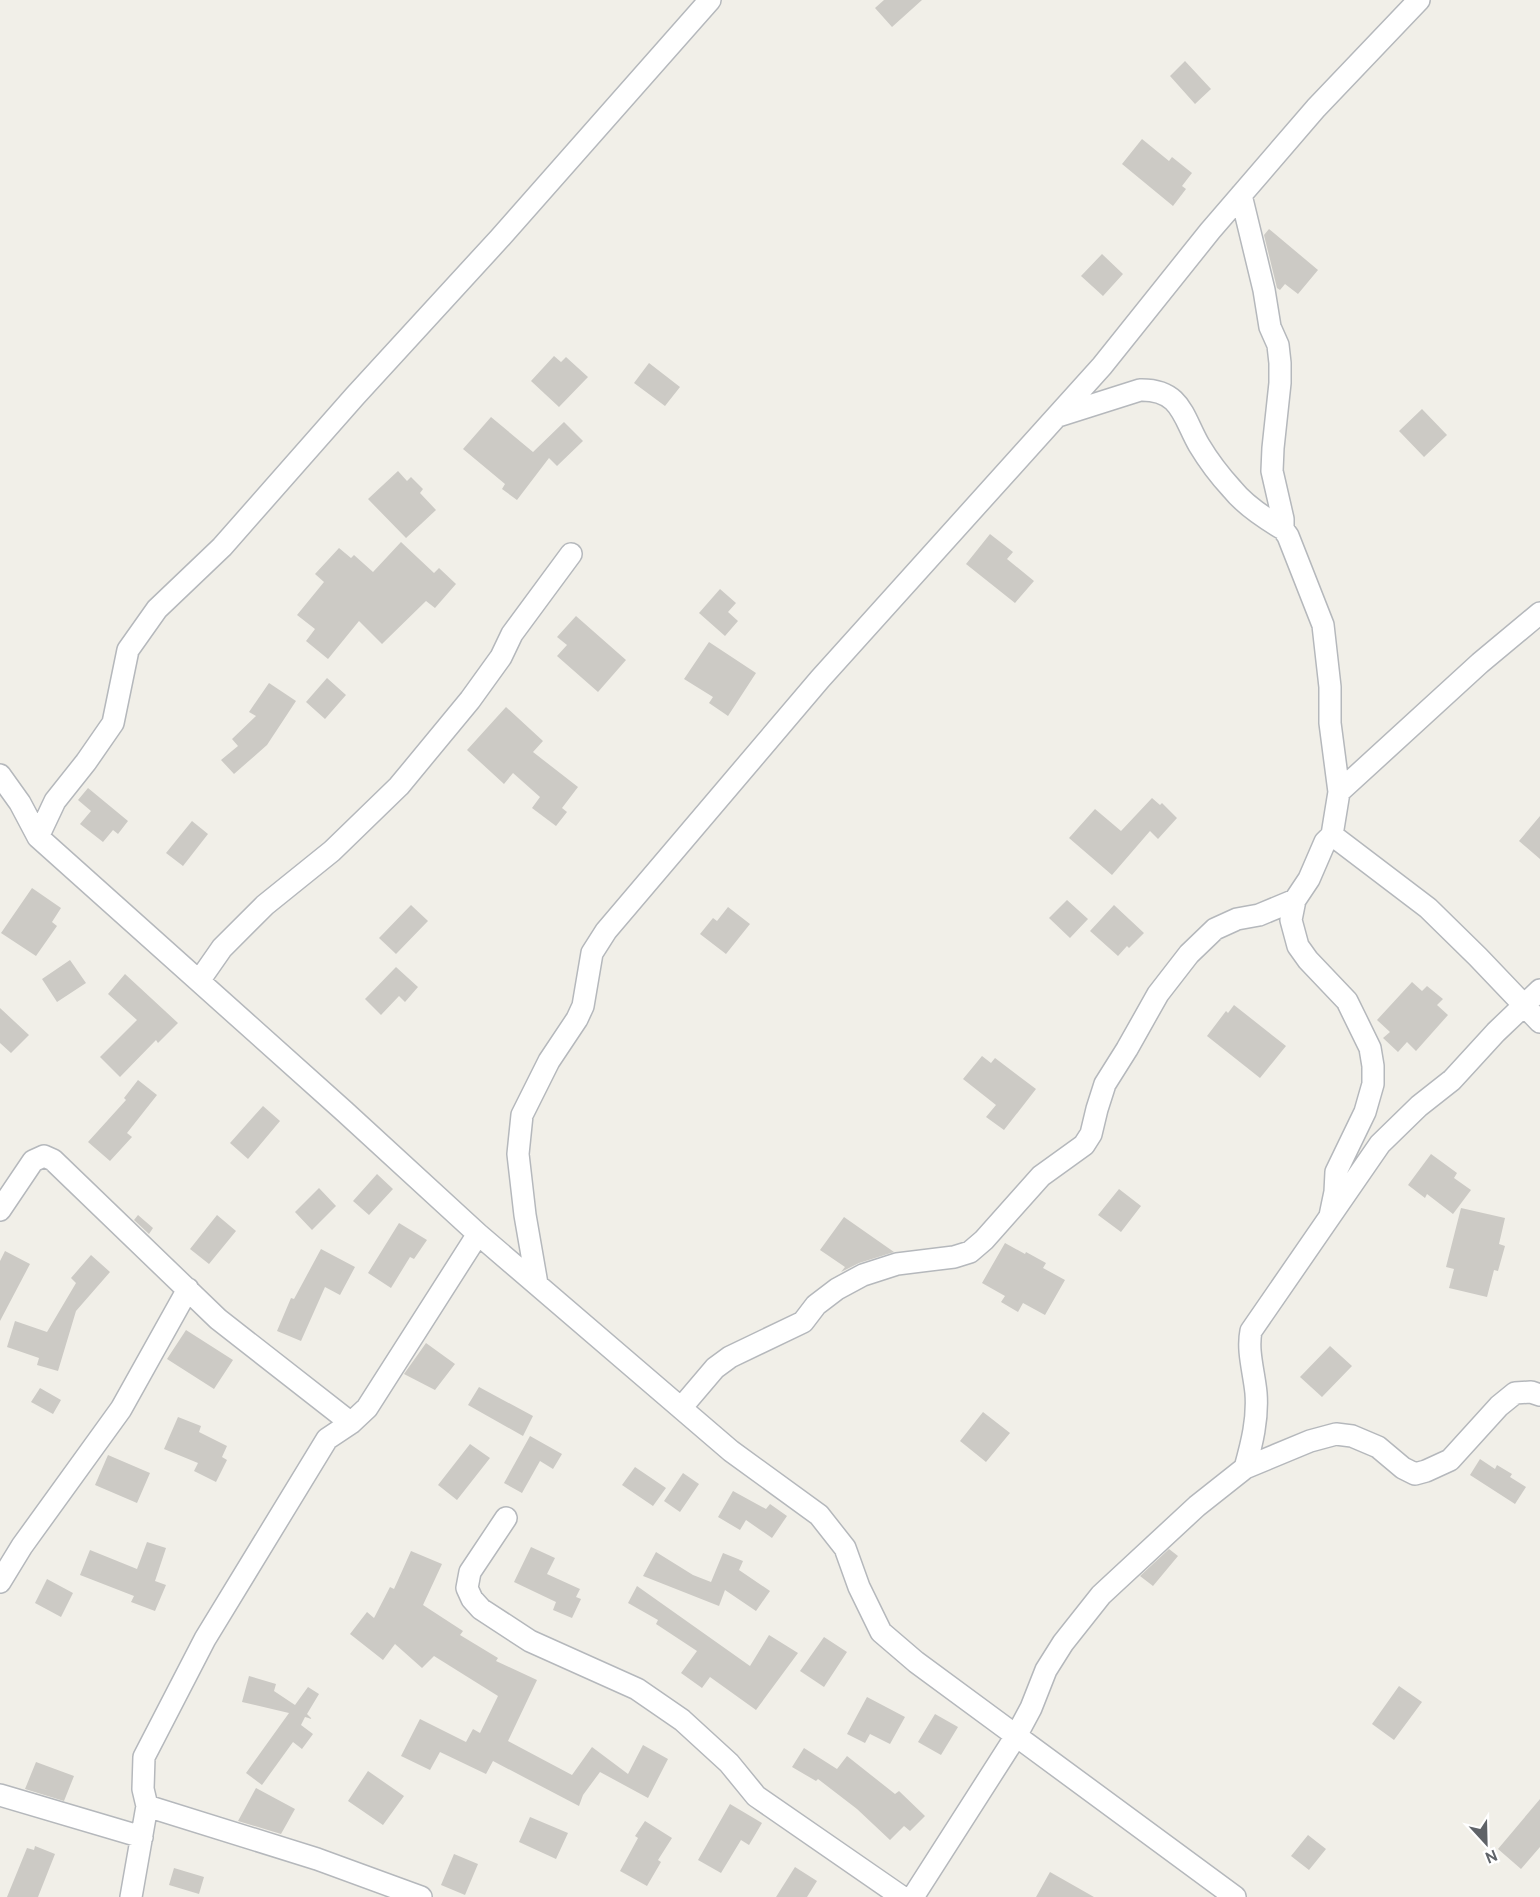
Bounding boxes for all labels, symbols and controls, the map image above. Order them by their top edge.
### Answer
north arrow [1456,1813,1516,1873]
text: N [1483,1846,1500,1867]

